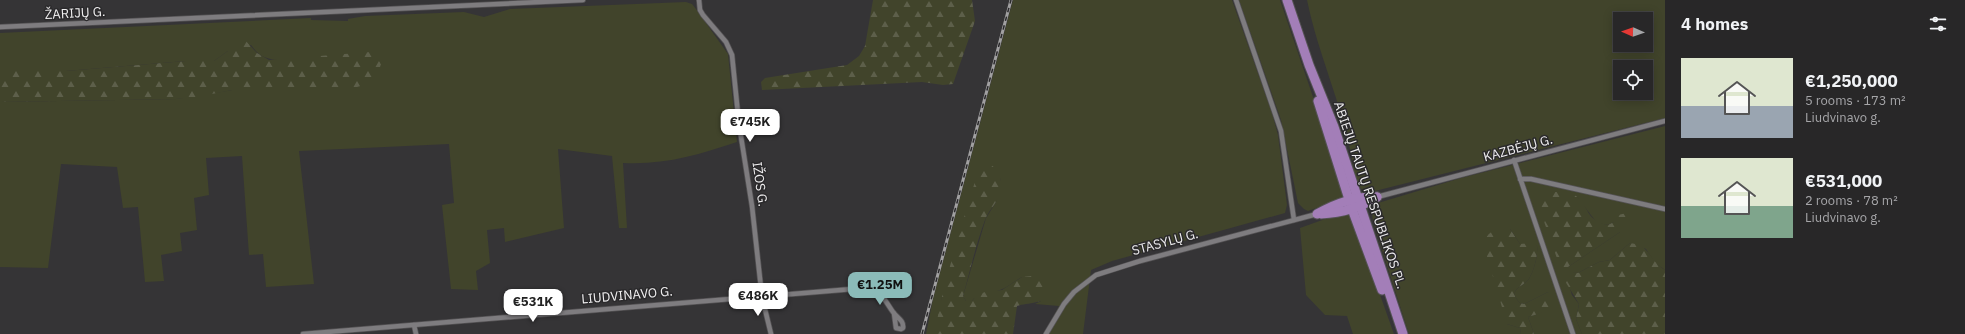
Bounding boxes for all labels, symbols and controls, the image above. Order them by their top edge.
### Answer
street label: ŽARIJŲ G. [44,3,106,23]
north arrow [1613,12,1653,52]
map controls [1613,12,1653,100]
text: 4 homes [1681,13,1748,35]
icon: filters [1927,13,1949,35]
button: locate [1613,60,1653,100]
text: €1,250,000 [1805,70,1898,92]
icon: home [1713,74,1761,122]
text: 5 rooms · 173 m² [1805,92,1906,109]
street label: ABIEJŲ TAUTŲ RESPUBLIKOS PL. [1330,99,1410,291]
pin: €745K [722,109,778,143]
text: Liudvinavo g. [1805,109,1881,126]
text: €745K [730,113,770,130]
street label: KAZBĖJŲ G. [1481,131,1555,165]
street label: IŽOS G. [748,161,772,207]
text: €531,000 [1805,170,1882,192]
icon: home [1713,174,1761,222]
text: 2 rooms · 78 m² [1805,192,1898,209]
text: Liudvinavo g. [1805,209,1881,226]
street label: STASYLŲ G. [1130,225,1200,259]
pin: €1.25M [847,272,913,306]
text: €1.25M [857,276,903,293]
street label: LIUDVINAVO G. [581,283,673,307]
pin: €486K [730,283,786,317]
text: €486K [738,287,778,304]
pin: €531K [505,289,561,323]
text: €531K [513,293,553,310]

